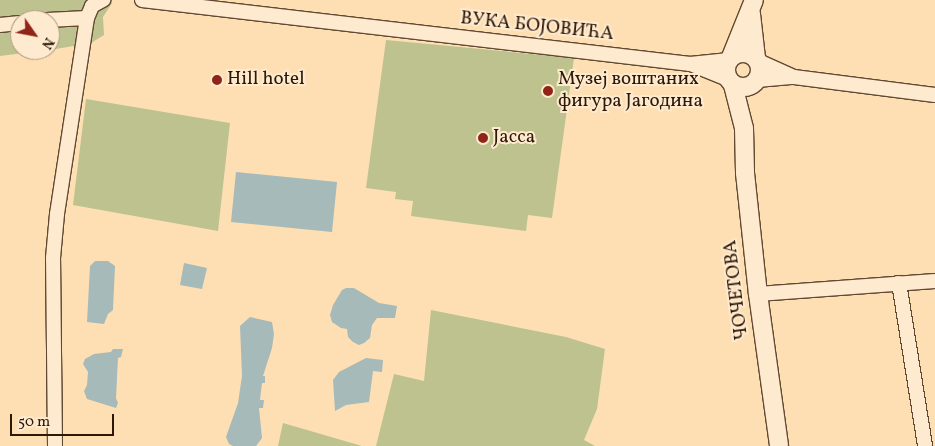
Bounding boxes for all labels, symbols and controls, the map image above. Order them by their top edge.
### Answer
street label: ВУКА БОЈОВИЋА [459,8,615,46]
north arrow [10,10,60,60]
text: N [36,33,58,52]
place label: Hill hotel [227,69,305,91]
place label: Музеј воштаних фигура Јагодина [558,69,703,113]
marker: Hill hotel [211,74,223,86]
marker: Музеј воштаних фигура Јагодина [542,85,554,97]
place label: Јасса [493,127,535,149]
marker: Јасса [477,132,489,144]
street label: ЧОЧЕТОВА [720,239,754,341]
scale bar [12,404,116,436]
text: 50 m [18,412,50,433]

